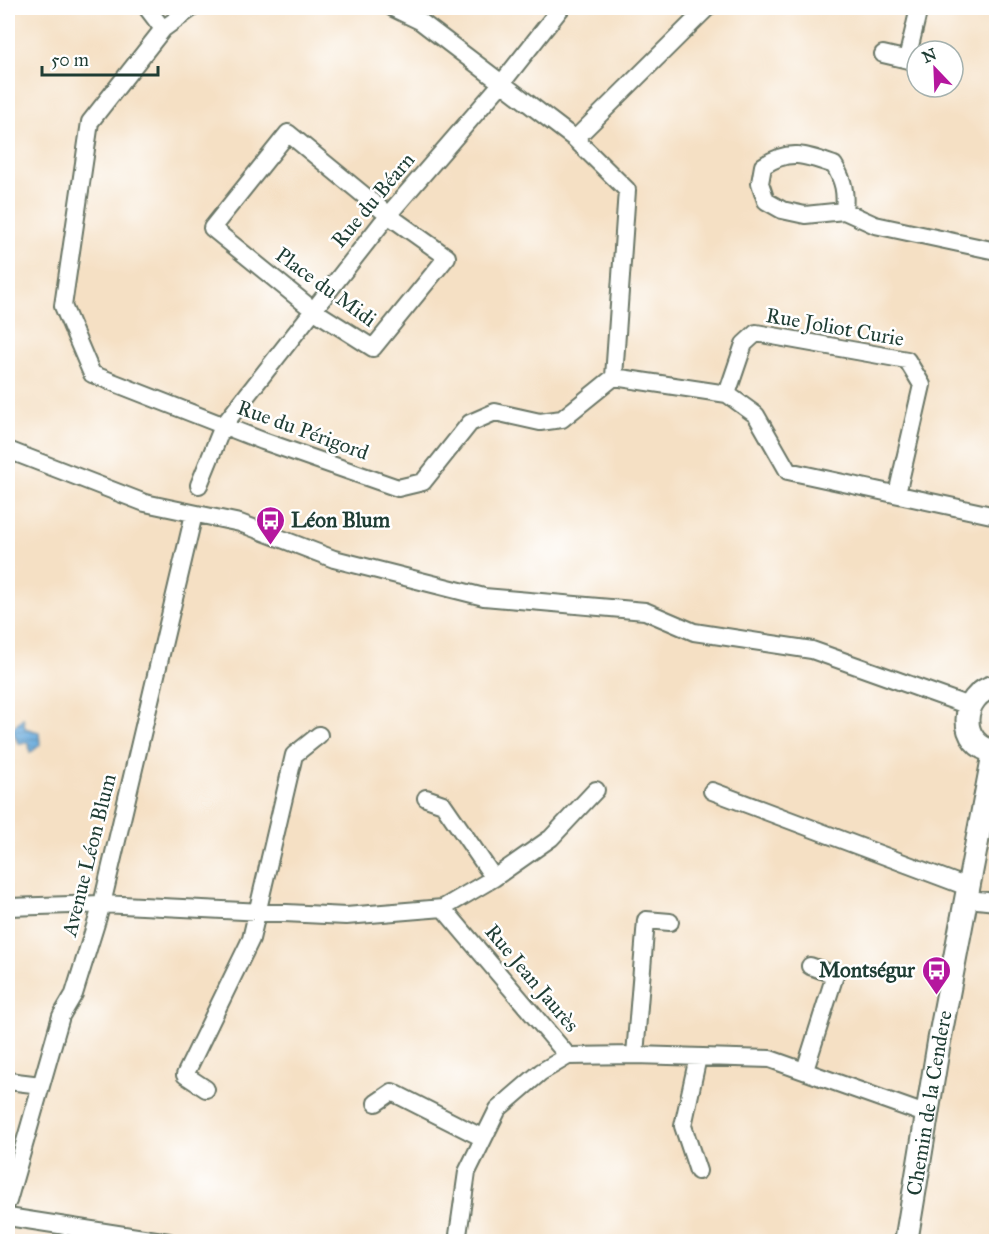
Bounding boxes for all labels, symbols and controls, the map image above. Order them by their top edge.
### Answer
scale bar [42,39,158,77]
north arrow [905,39,965,99]
text: N [919,44,940,67]
text: 50 m [51,49,89,71]
street label: Rue du Béarn [326,147,420,253]
street label: Place du Midi [270,242,382,333]
street label: Rue Joliot Curie [764,302,906,352]
street label: Rue du Périgord [234,394,373,466]
bus stop icon: Léon Blum [254,504,286,546]
place label: Léon Blum [291,507,391,533]
street label: Avenue Léon Blum [56,771,122,940]
street label: Rue Jean Jaurès [479,919,585,1037]
bus stop icon: Montségur [920,954,952,996]
place label: Montségur [819,957,916,983]
street label: Chemin de la Cendere [901,1008,958,1197]

